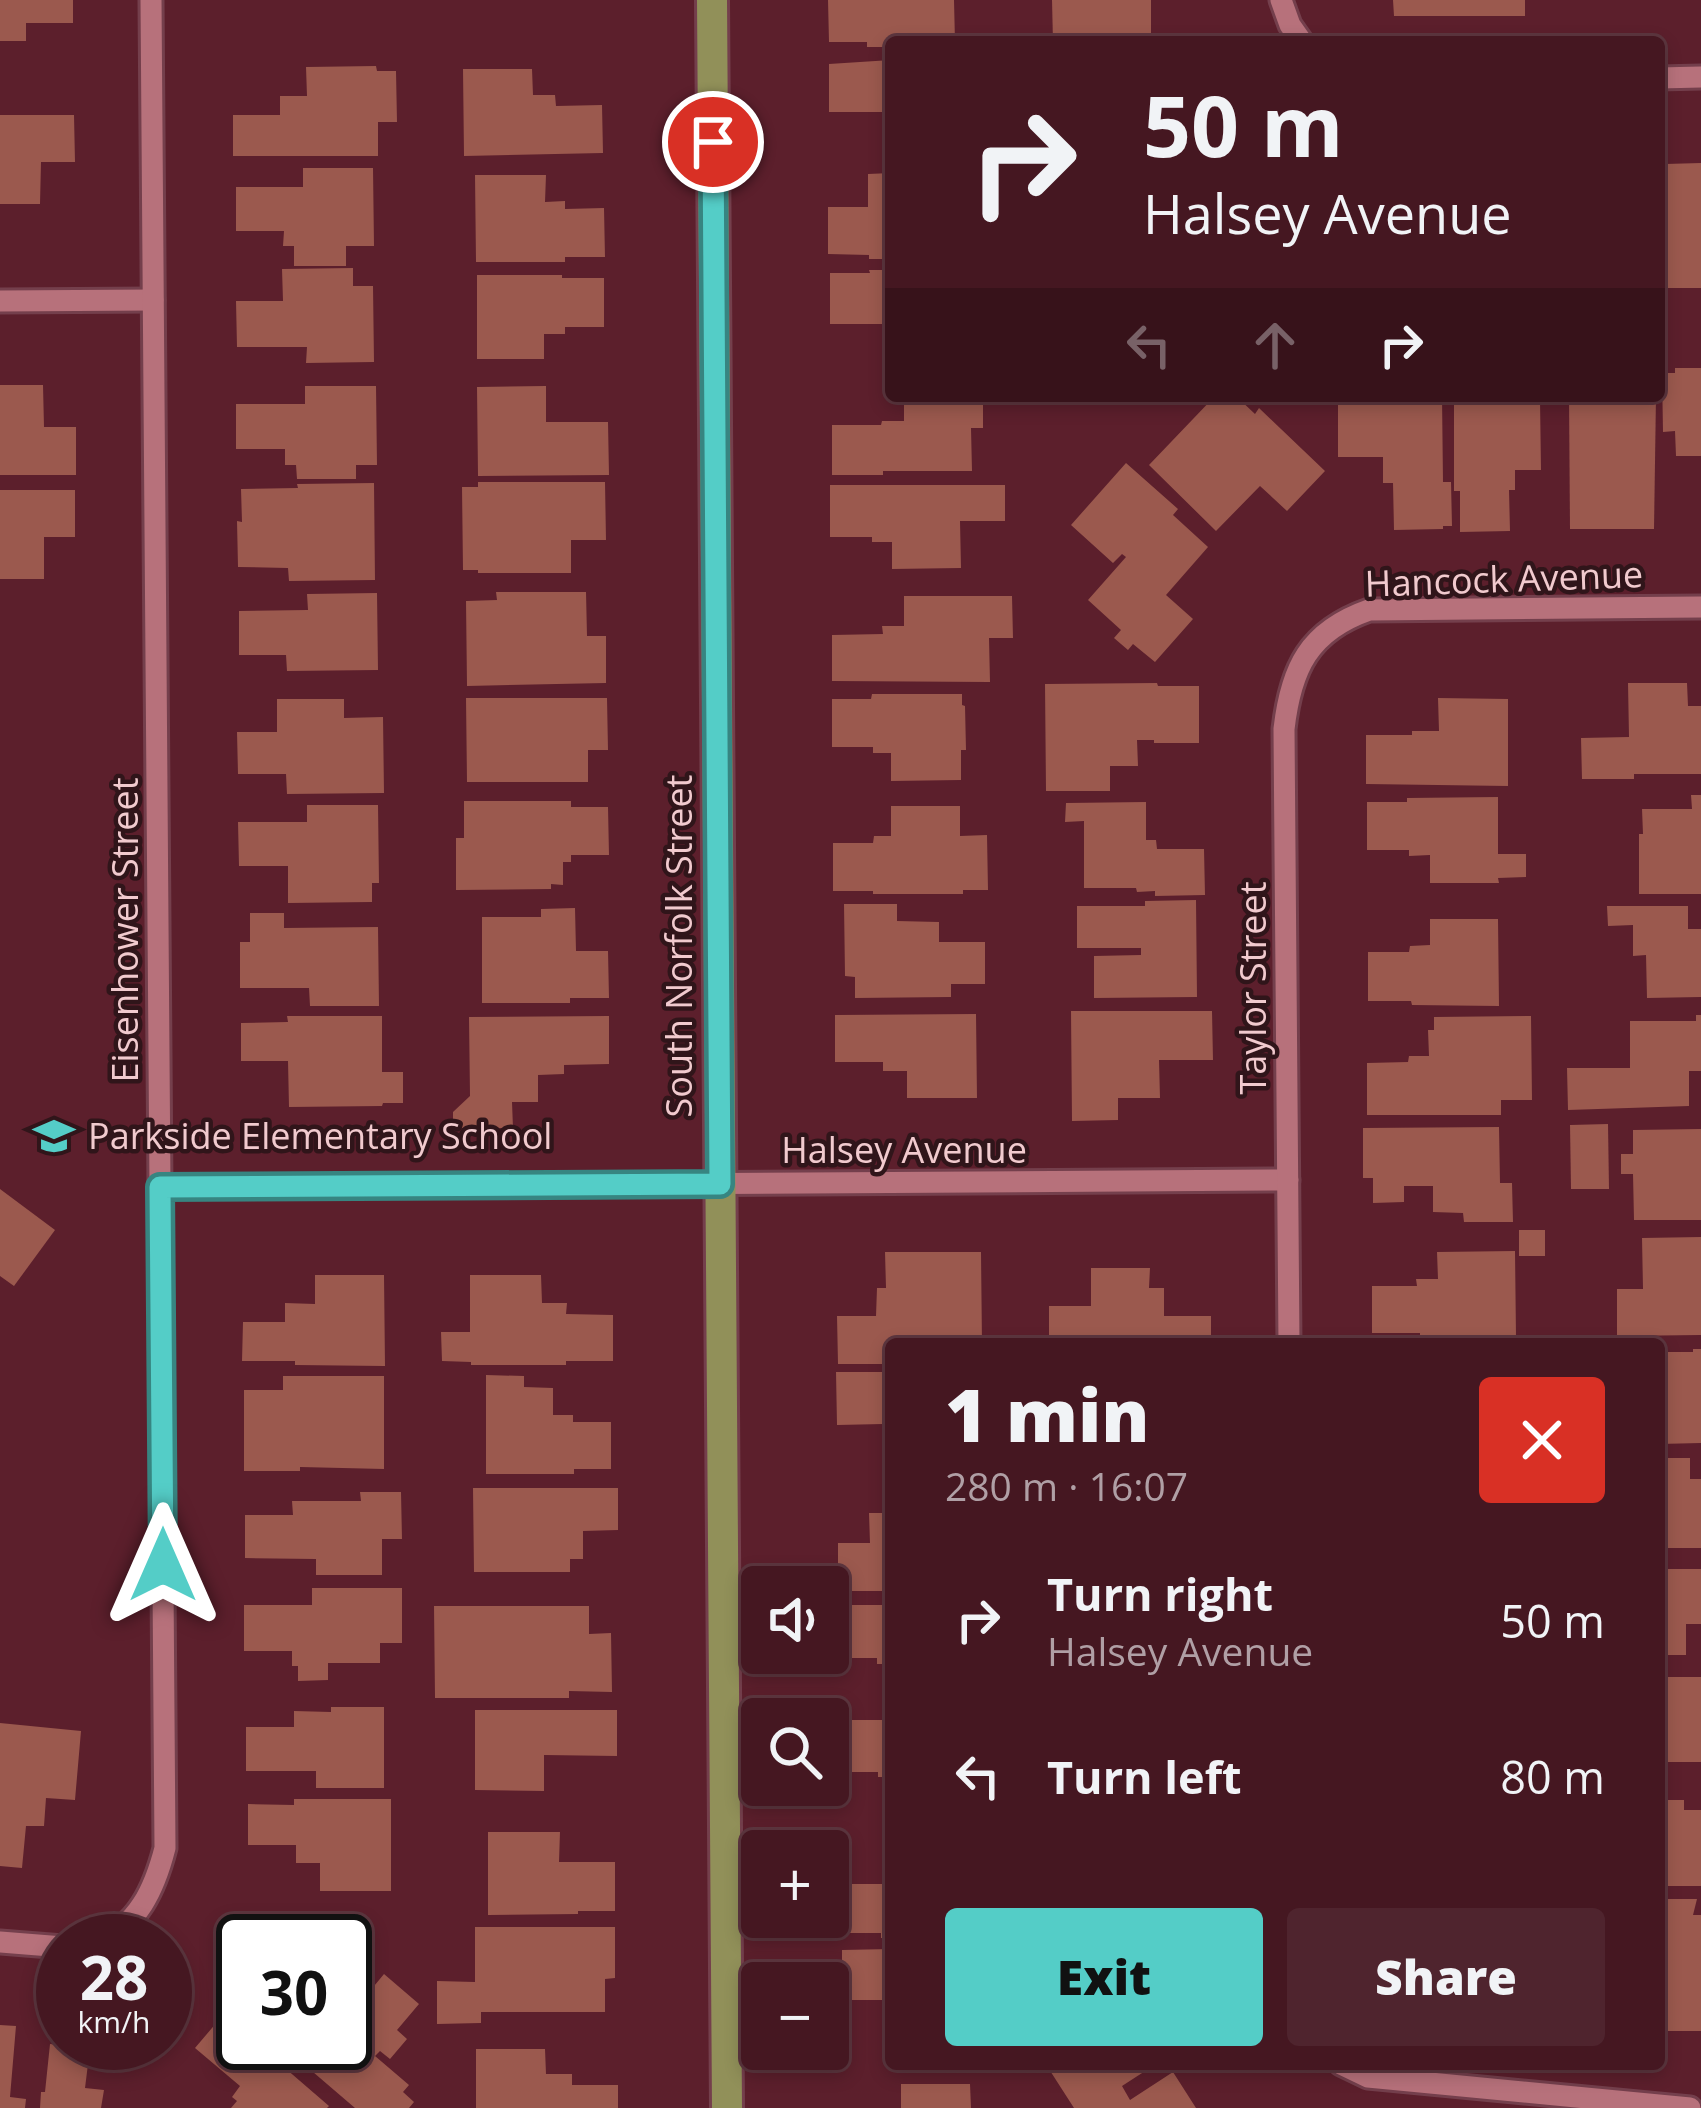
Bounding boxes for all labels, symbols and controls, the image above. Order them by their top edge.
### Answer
text: 50 m [1143,67,1343,182]
icon: right [945,84,1101,240]
pin [662,91,764,193]
icon: arrive [680,109,746,175]
text: Halsey Avenue [1143,176,1512,250]
icon: left [1116,312,1182,378]
icon: ahead [1242,312,1308,378]
icon: right [1368,312,1434,378]
street label: Hancock Avenue [1364,549,1644,608]
street label: South Norfolk Street [654,775,703,1117]
street label: Eisenhower Street [100,778,149,1083]
street label: Taylor Street [1228,881,1277,1095]
place label: Parkside Elementary School [88,1111,552,1160]
school or university icon: Parkside Elementary School [31,1113,77,1159]
street label: Halsey Avenue [781,1125,1027,1174]
text: 1 min [945,1365,1150,1463]
button: close [1479,1377,1605,1503]
text: 280 m · 16:07 [945,1459,1188,1512]
position arrow [100,1502,226,1628]
text: Turn right [1047,1563,1273,1624]
map controls [741,1566,849,2070]
button: sound [741,1566,849,1674]
icon: right [945,1587,1011,1653]
text: 50 m [1500,1590,1605,1651]
text: Halsey Avenue [1047,1624,1313,1677]
button: search [741,1698,849,1806]
icon: left [945,1743,1011,1809]
text: Turn left [1047,1746,1242,1807]
text: 80 m [1500,1746,1605,1807]
button: + [741,1830,849,1938]
button: Exit [945,1908,1263,2046]
button: Share [1287,1908,1605,2046]
speed limit sign: 30 [216,1914,372,2070]
text: 28 [80,1936,148,2018]
button: − [741,1962,849,2070]
text: km/h [78,2001,150,2042]

